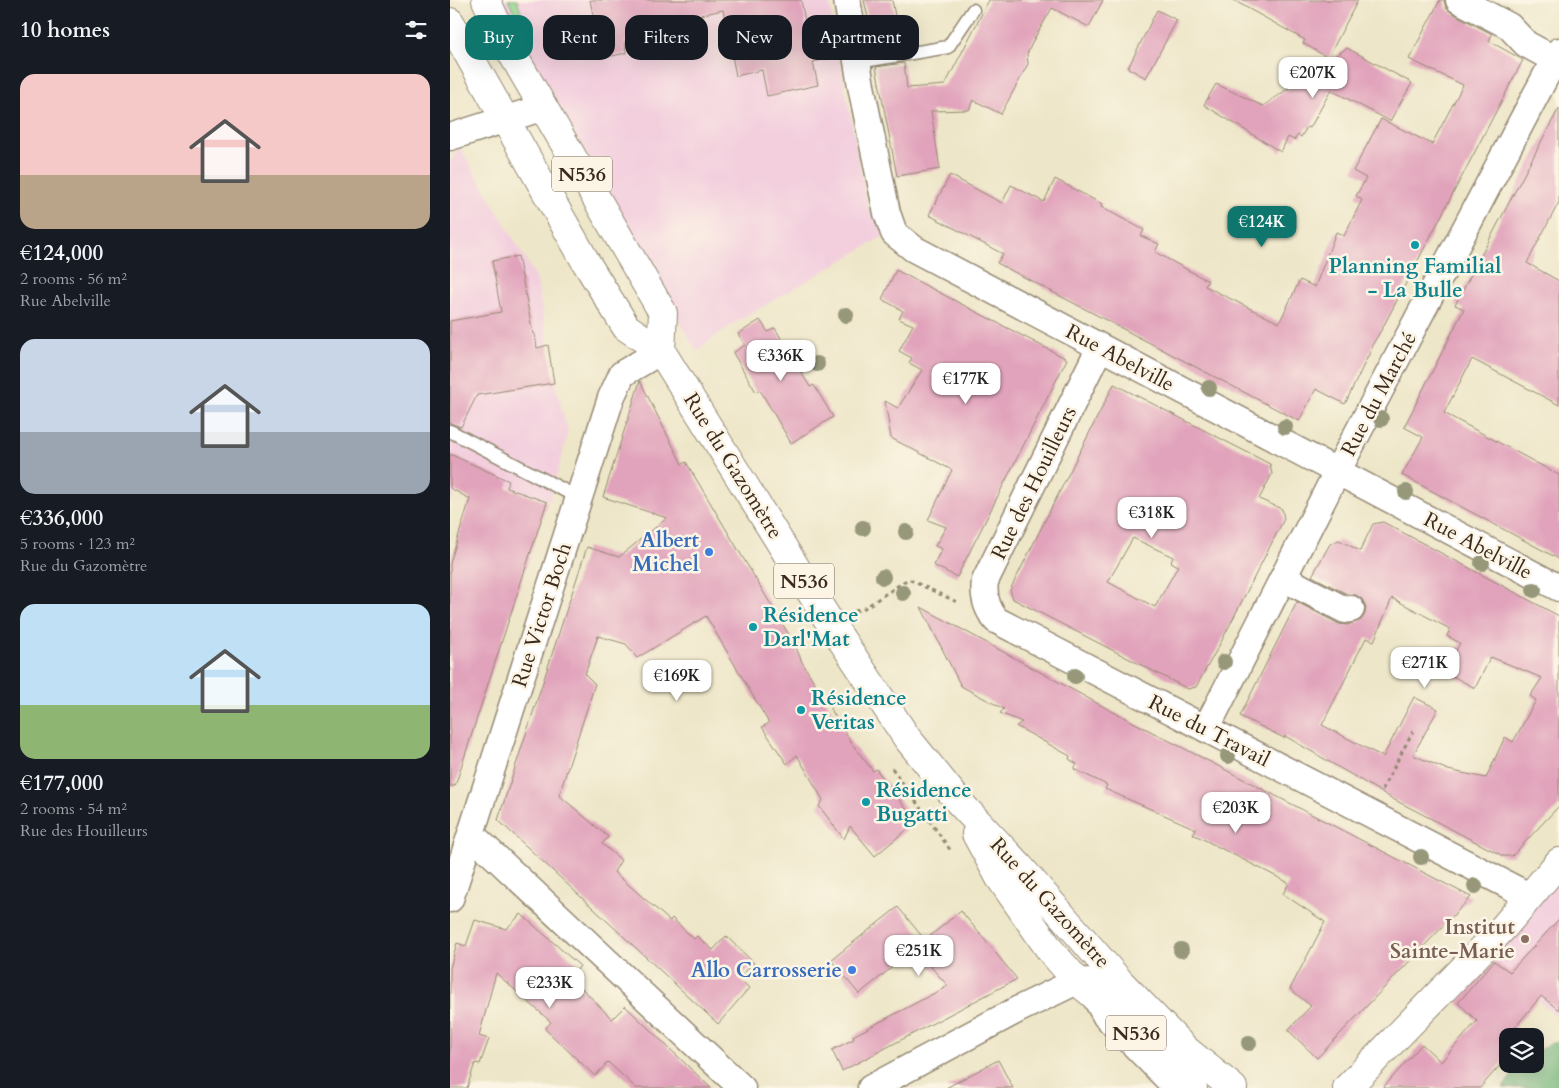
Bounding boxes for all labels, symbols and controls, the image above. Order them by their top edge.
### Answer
chip: Buy [465,15,533,60]
chip: Rent [543,15,615,60]
chip: Filters [625,15,708,60]
chip: New [718,15,792,60]
chip: Apartment [802,15,919,60]
text: 10 homes [20,16,110,45]
icon: filters [402,16,430,44]
pin: €207K [1278,56,1348,99]
text: €207K [1289,62,1337,84]
icon: home [180,106,270,196]
road number: N536 [552,156,612,192]
pin: €124K [1227,206,1297,248]
text: €124K [1238,211,1286,233]
text: €124,000 [20,239,103,268]
marker: Planning Familial - La Bulle [1409,239,1421,251]
place label: Planning Familial - La Bulle [1329,252,1501,305]
text: 2 rooms · 56 m² [20,268,127,290]
text: Rue Abelville [20,290,111,312]
street label: Rue Abelville [1061,317,1179,399]
street label: Rue du Marché [1334,327,1424,461]
pin: €336K [746,340,816,382]
text: €336K [757,345,805,367]
pin: €177K [931,362,1001,405]
text: €177K [942,368,990,390]
icon: home [180,371,270,461]
street label: Rue du Gazomètre [676,387,790,545]
street label: Rue des Houilleurs [984,401,1084,565]
pin: €318K [1117,496,1187,539]
text: €318K [1128,502,1176,524]
text: €336,000 [20,504,103,533]
street label: Rue Abelville [1419,505,1537,587]
place label: Albert Michel [632,526,700,579]
text: 5 rooms · 123 m² [20,533,135,555]
street label: Rue Victor Boch [505,539,579,691]
marker: Albert Michel [703,546,715,558]
text: Rue du Gazomètre [20,555,147,577]
road number: N536 [774,564,834,598]
place label: Résidence Darl'Mat [763,601,859,654]
marker: Résidence Darl'Mat [747,621,759,633]
icon: home [180,636,270,726]
pin: €271K [1390,646,1460,689]
text: €271K [1401,652,1449,674]
pin: €169K [642,660,712,702]
text: €169K [653,665,701,687]
place label: Résidence Veritas [811,684,907,737]
street label: Rue du Travail [1143,688,1275,774]
marker: Résidence Veritas [795,704,807,716]
text: €177,000 [20,769,103,798]
place label: Résidence Bugatti [876,776,972,829]
pin: €203K [1201,792,1271,834]
marker: Résidence Bugatti [860,796,872,808]
text: €203K [1212,797,1260,819]
text: 2 rooms · 54 m² [20,798,127,820]
text: Rue des Houilleurs [20,820,148,842]
street label: Rue du Gazomètre [983,831,1117,975]
place label: Institut Sainte-Marie [1390,913,1516,966]
marker: Institut Sainte-Marie [1519,933,1531,945]
pin: €251K [884,934,954,977]
text: €251K [895,940,943,962]
place label: Allo Carrosserie [691,956,842,985]
marker: Allo Carrosserie [846,964,858,976]
pin: €233K [515,966,585,1009]
text: €233K [526,972,574,994]
road number: N536 [1106,1016,1166,1050]
map controls [1499,1028,1544,1073]
button: layers [1499,1028,1544,1073]

